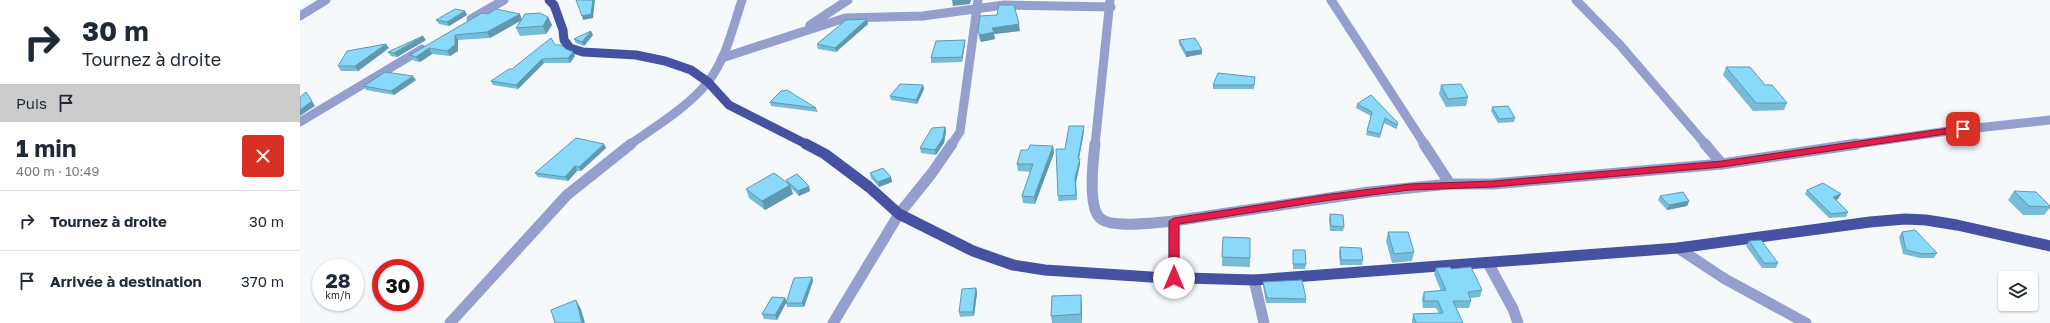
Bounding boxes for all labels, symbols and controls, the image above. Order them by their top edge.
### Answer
text: 30 m [82,14,149,47]
icon: right [16,16,68,68]
text: Tournez à droite [82,48,221,70]
icon: arrive [55,92,77,114]
text: Puis [16,94,47,112]
pin [1946,112,1980,146]
icon: arrive [1952,118,1974,140]
text: 1 min [16,133,76,162]
button: close [242,135,284,177]
text: 400 m · 10:49 [16,163,99,179]
icon: right [16,210,38,232]
text: Tournez à droite [50,212,167,230]
text: 30 m [249,212,284,230]
position arrow [1153,257,1195,299]
speed limit sign: 30 [372,259,424,311]
text: 28 [325,268,350,292]
icon: arrive [16,270,38,292]
map controls [1998,271,2038,311]
button: layers [1998,271,2038,311]
text: Arrivée à destination [50,272,202,290]
text: 370 m [241,272,284,290]
text: km/h [325,289,351,301]

